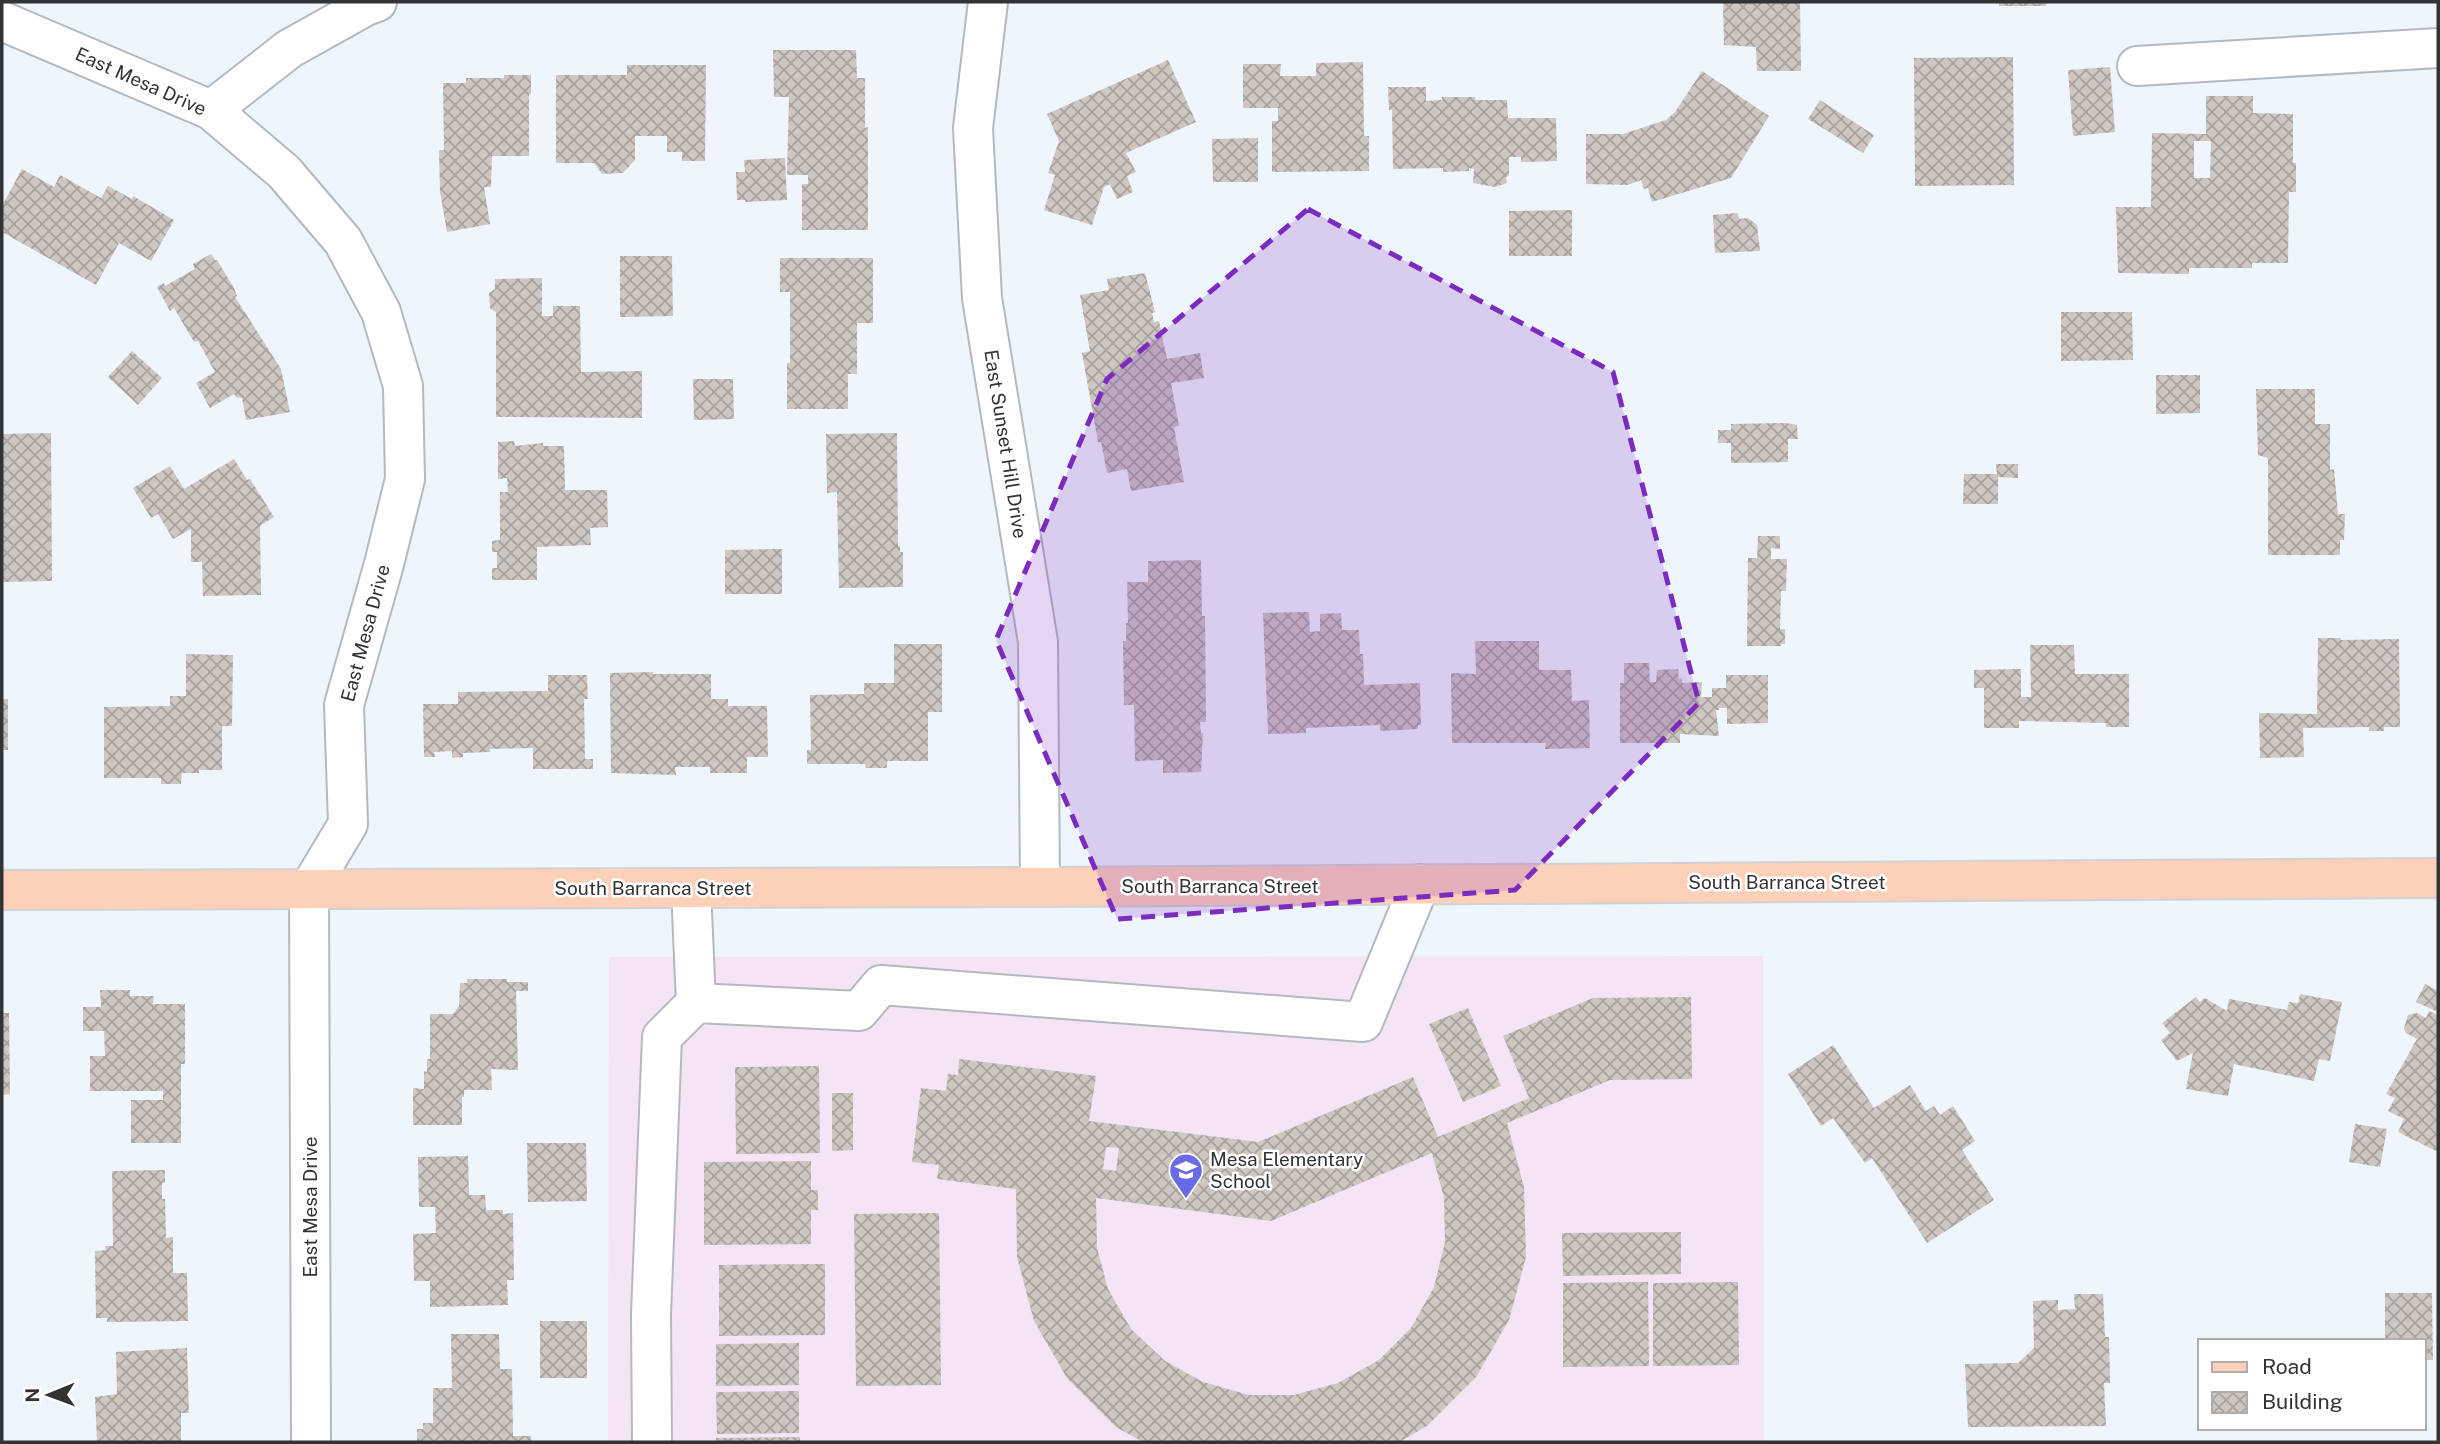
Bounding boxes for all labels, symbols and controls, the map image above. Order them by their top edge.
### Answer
street label: East Mesa Drive [72,42,210,120]
street label: East Sunset Hill Drive [980,348,1032,540]
street label: East Mesa Drive [336,562,394,704]
street label: South Barranca Street [1688,871,1886,893]
street label: South Barranca Street [1121,875,1319,897]
street label: South Barranca Street [554,877,752,899]
street label: East Mesa Drive [299,1136,321,1278]
place label: Mesa Elementary School [1210,1148,1363,1192]
school or university icon: Mesa Elementary School [1167,1151,1205,1200]
legend [2198,1339,2426,1430]
text: Road [2262,1354,2312,1379]
north arrow [14,1360,84,1430]
text: N [21,1388,43,1403]
text: Building [2262,1389,2343,1414]

